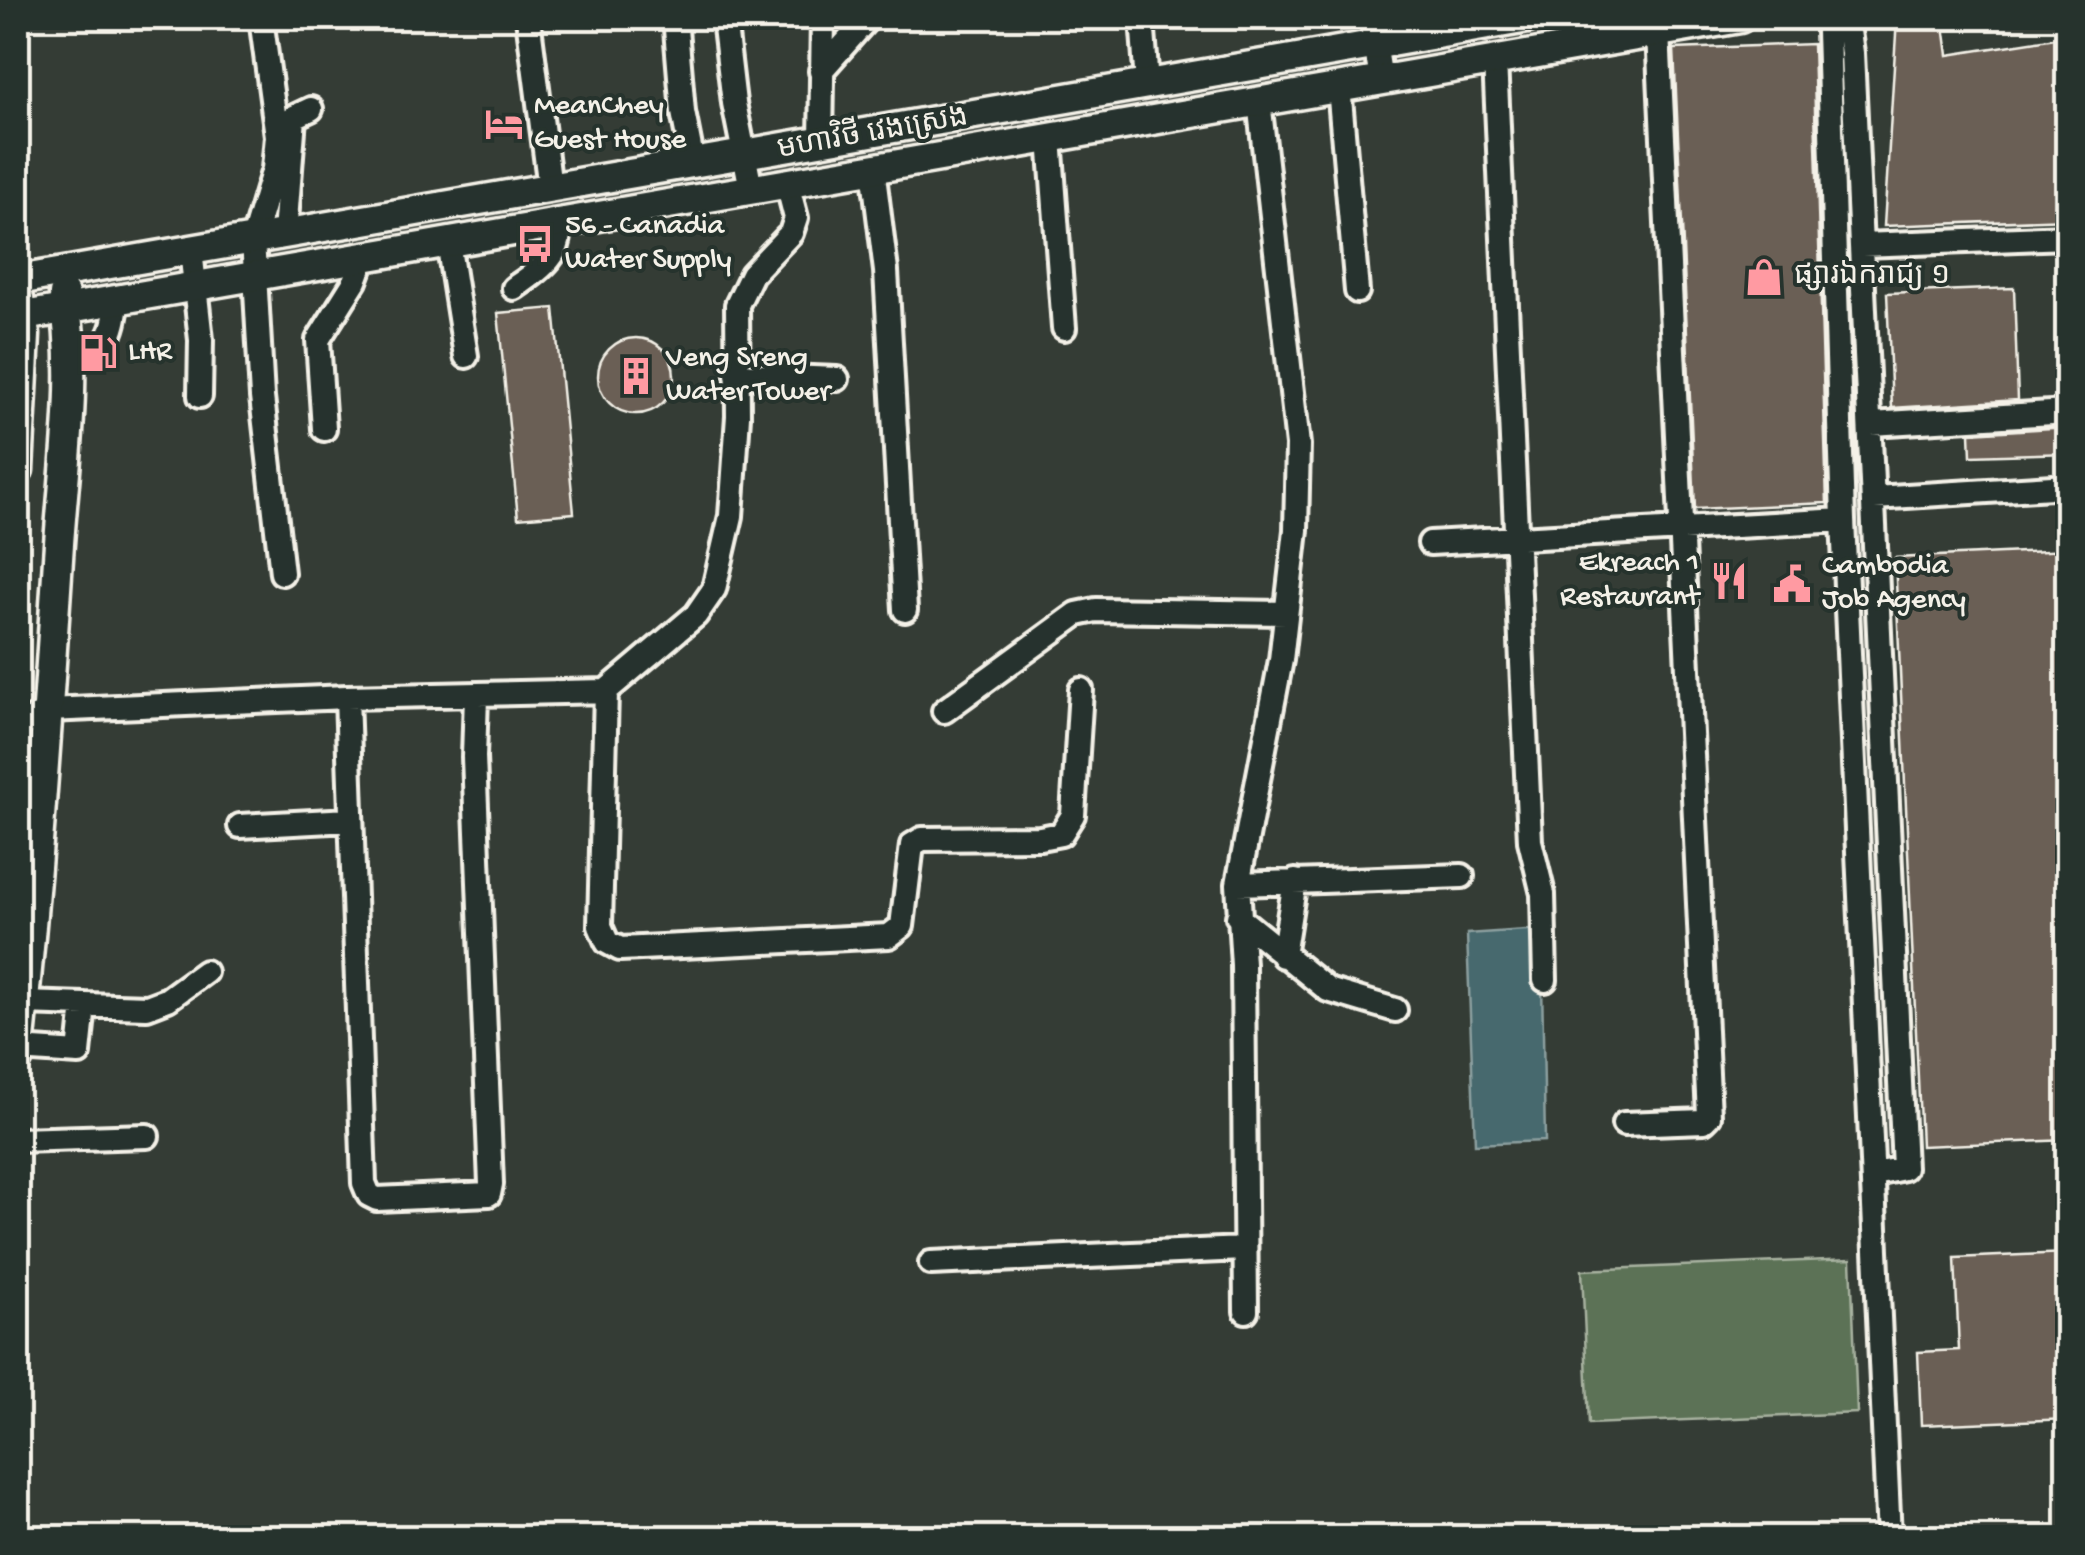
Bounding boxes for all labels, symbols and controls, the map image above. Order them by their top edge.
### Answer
place label: MeanChey Guest House [534,90,687,159]
street label: មហាវិថី វេងស្រេង [774,95,971,169]
hotel icon: MeanChey Guest House [483,103,525,145]
place label: 56 - Canadia Water Supply [565,210,732,279]
bus stop icon: 56 - Canadia Water Supply [514,223,556,265]
shop icon: ផ្សារឯករាជ្យ ១ [1743,256,1785,298]
place label: ផ្សារឯករាជ្យ ១ [1794,260,1950,295]
fuel station icon: LHR [77,332,119,374]
place label: LHR [128,336,173,371]
place label: Veng Sreng Water Tower [665,342,832,411]
building icon: Veng Sreng Water Tower [615,355,657,397]
place label: Ekreach 1 Restaurant [1560,547,1702,616]
place label: Cambodia Job Agency [1822,550,1966,619]
restaurant icon: Ekreach 1 Restaurant [1708,560,1750,602]
public building icon: Cambodia Job Agency [1771,563,1813,605]

